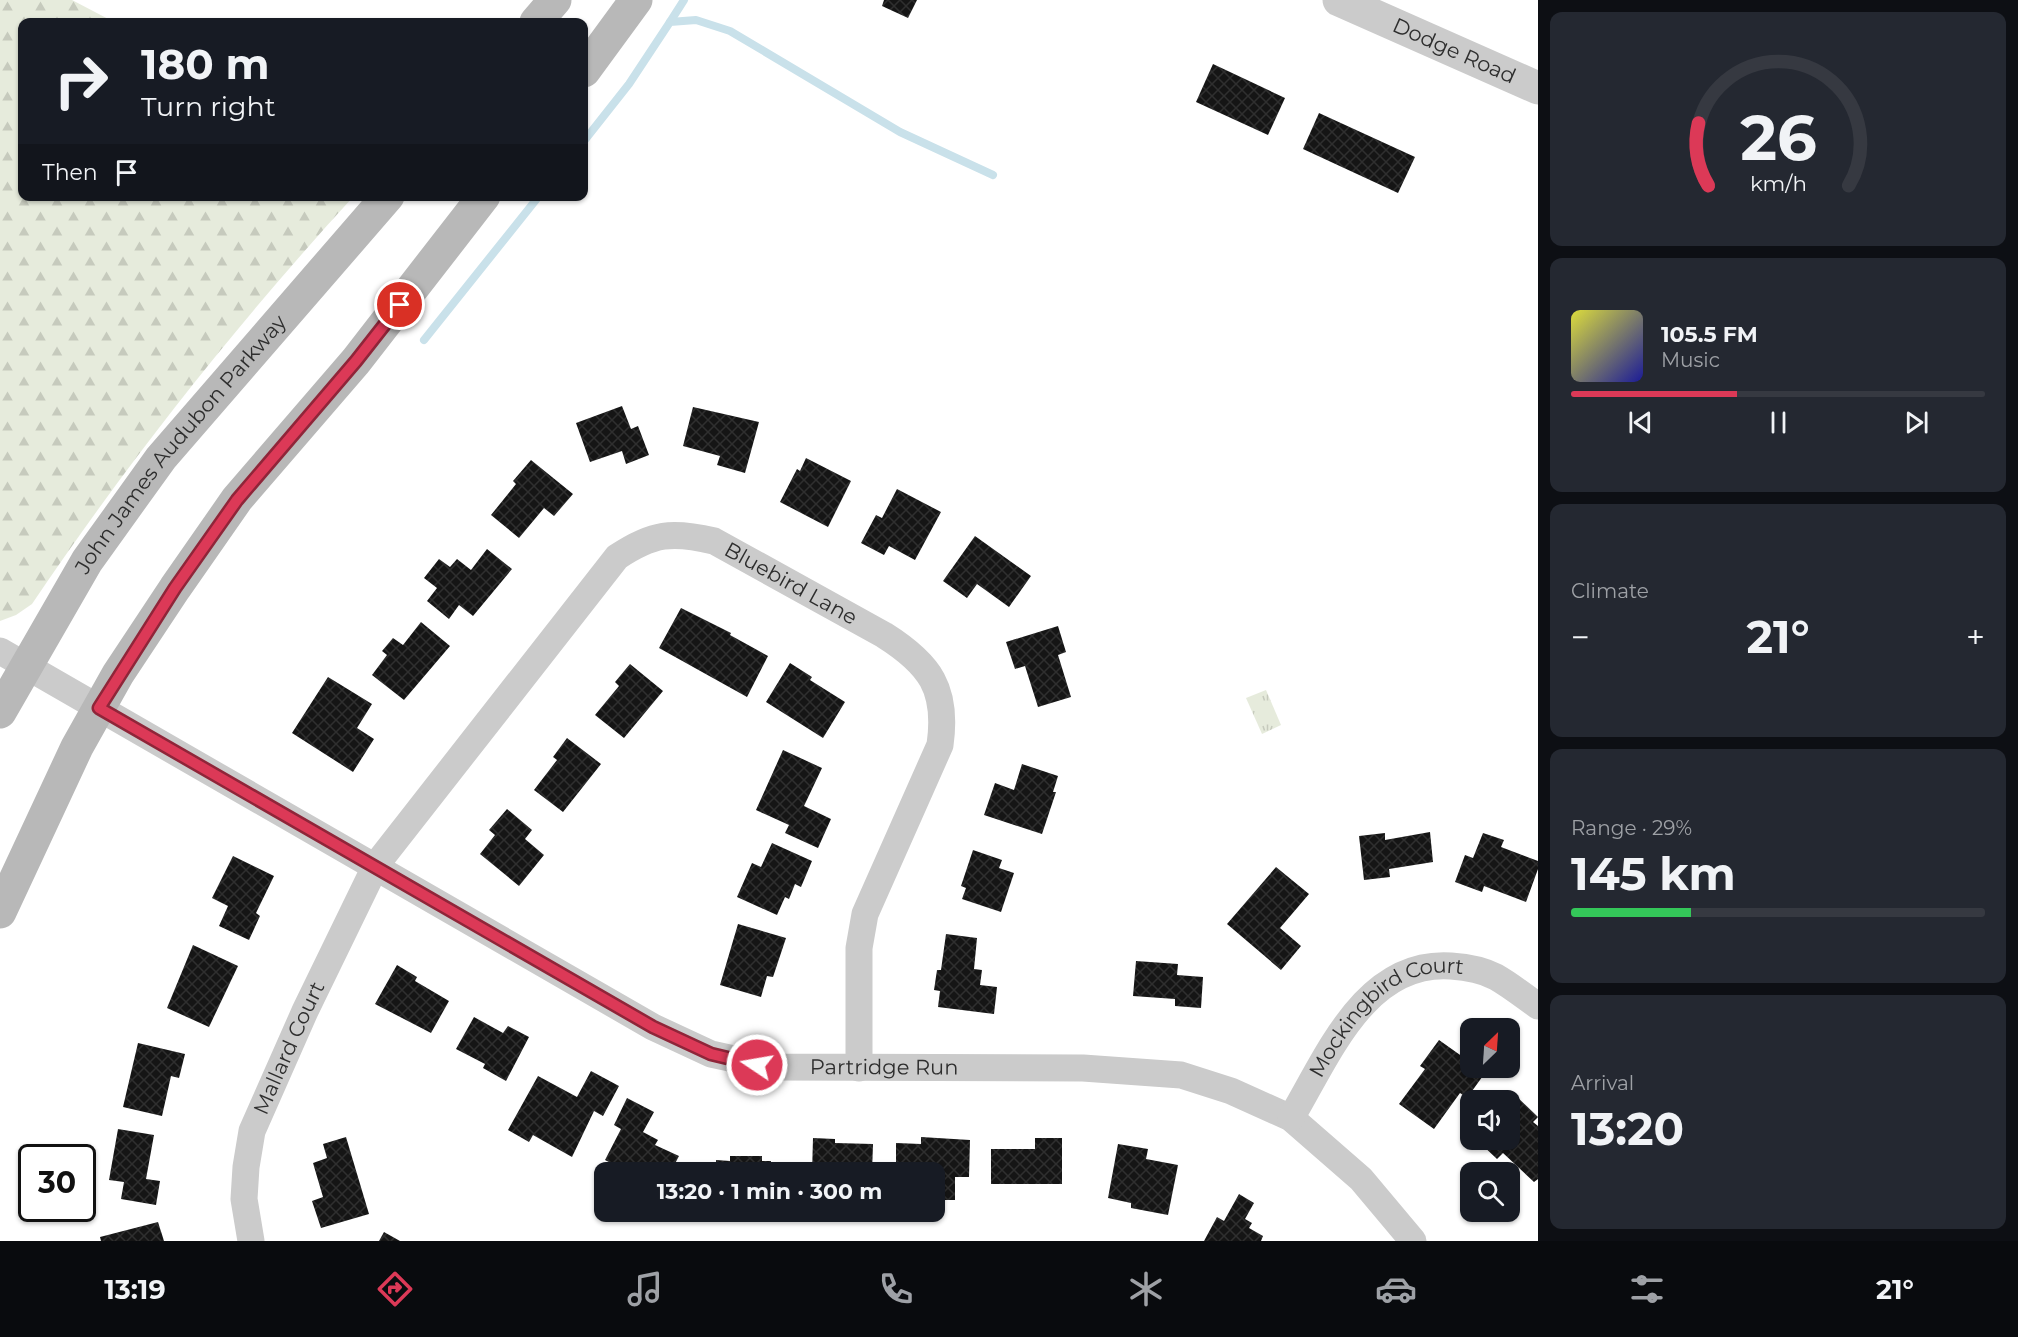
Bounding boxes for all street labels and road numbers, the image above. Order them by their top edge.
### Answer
street label: Dodge Road [1389,12,1520,89]
street label: John James Audubon Parkway [69,309,292,579]
street label: Bluebird Lane [720,536,862,630]
street label: Mockingbird Court [1304,953,1465,1081]
street label: Mallard Court [248,977,329,1118]
street label: Partridge Run [810,1054,959,1080]

